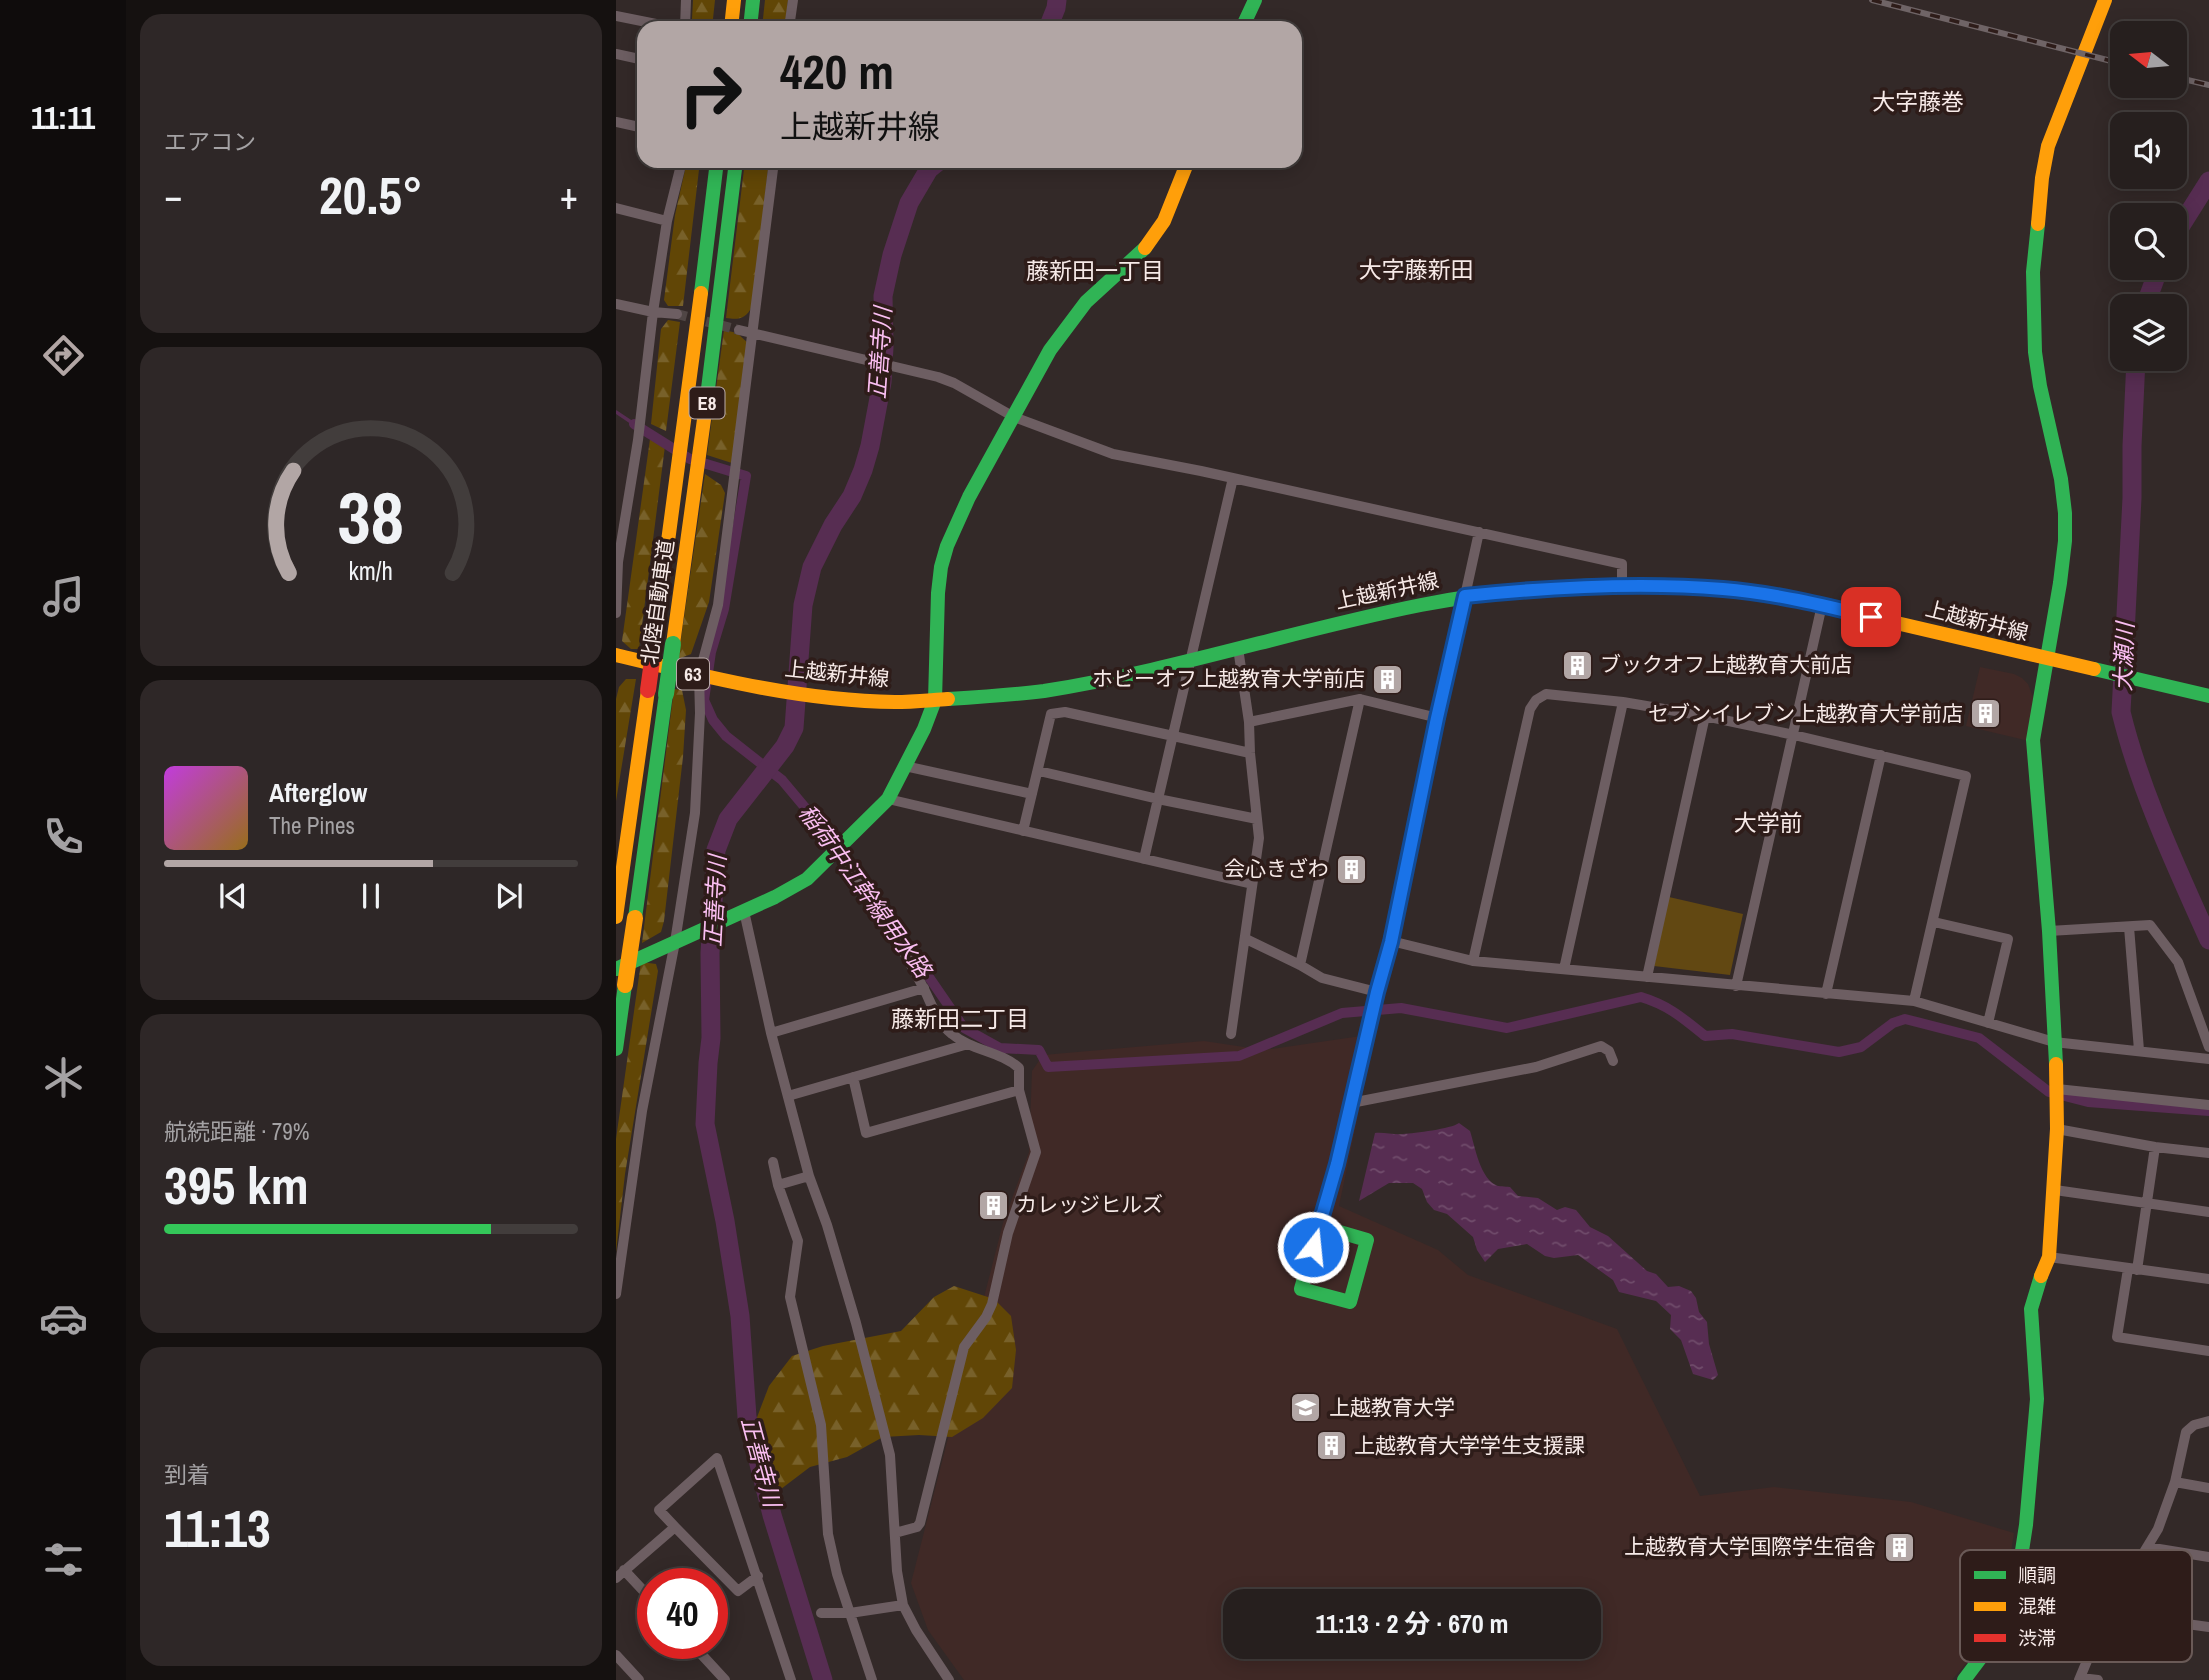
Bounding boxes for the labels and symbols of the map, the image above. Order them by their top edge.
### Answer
north arrow [2110,21,2188,98]
district label: 大字藤巻 [1872,86,1964,117]
district label: 大字藤新田 [1359,254,1474,285]
district label: 藤新田一丁目 [1026,255,1164,286]
water label: 正善寺川 [861,303,898,400]
road number: E8 [690,388,724,418]
street label: 北陸自動車道 [634,538,681,666]
street label: 上越新井線 [1333,565,1441,616]
pin [1841,587,1901,647]
street label: 上越新井線 [1923,594,2032,647]
water label: 大瀬川 [2107,619,2140,692]
building icon: ブックオフ上越教育大前店 [1560,648,1594,682]
place label: ブックオフ上越教育大前店 [1600,650,1852,679]
street label: 上越新井線 [783,654,891,693]
road number: 63 [677,659,709,690]
building icon: ホビーオフ上越教育大学前店 [1371,662,1405,696]
place label: ホビーオフ上越教育大学前店 [1092,664,1365,693]
building icon: セブンイレブン上越教育大学前店 [1969,697,2003,731]
place label: セブンイレブン上越教育大学前店 [1648,699,1963,728]
water label: 稲荷中江幹線用水路 [792,798,940,985]
district label: 大学前 [1734,807,1803,838]
water label: 正善寺川 [697,851,733,948]
building icon: 会心きざわ [1335,852,1369,886]
place label: 会心きざわ [1224,854,1329,883]
district label: 藤新田二丁目 [891,1003,1029,1034]
building icon: カレッジヒルズ [976,1188,1010,1222]
place label: カレッジヒルズ [1016,1190,1163,1219]
position arrow [1276,1210,1350,1284]
school or university icon: 上越教育大学 [1289,1391,1323,1425]
place label: 上越教育大学 [1329,1393,1455,1422]
water label: 正善寺川 [735,1413,789,1513]
building icon: 上越教育大学学生支援課 [1314,1429,1348,1463]
place label: 上越教育大学学生支援課 [1354,1431,1585,1460]
building icon: 上越教育大学国際学生宿舎 [1882,1530,1916,1564]
place label: 上越教育大学国際学生宿舎 [1624,1532,1876,1561]
legend [1960,1550,2192,1662]
text: 順調 [2018,1562,2056,1588]
speed limit sign: 40 [637,1568,728,1659]
text: 混雑 [2018,1593,2056,1619]
text: 渋滞 [2018,1625,2056,1651]

